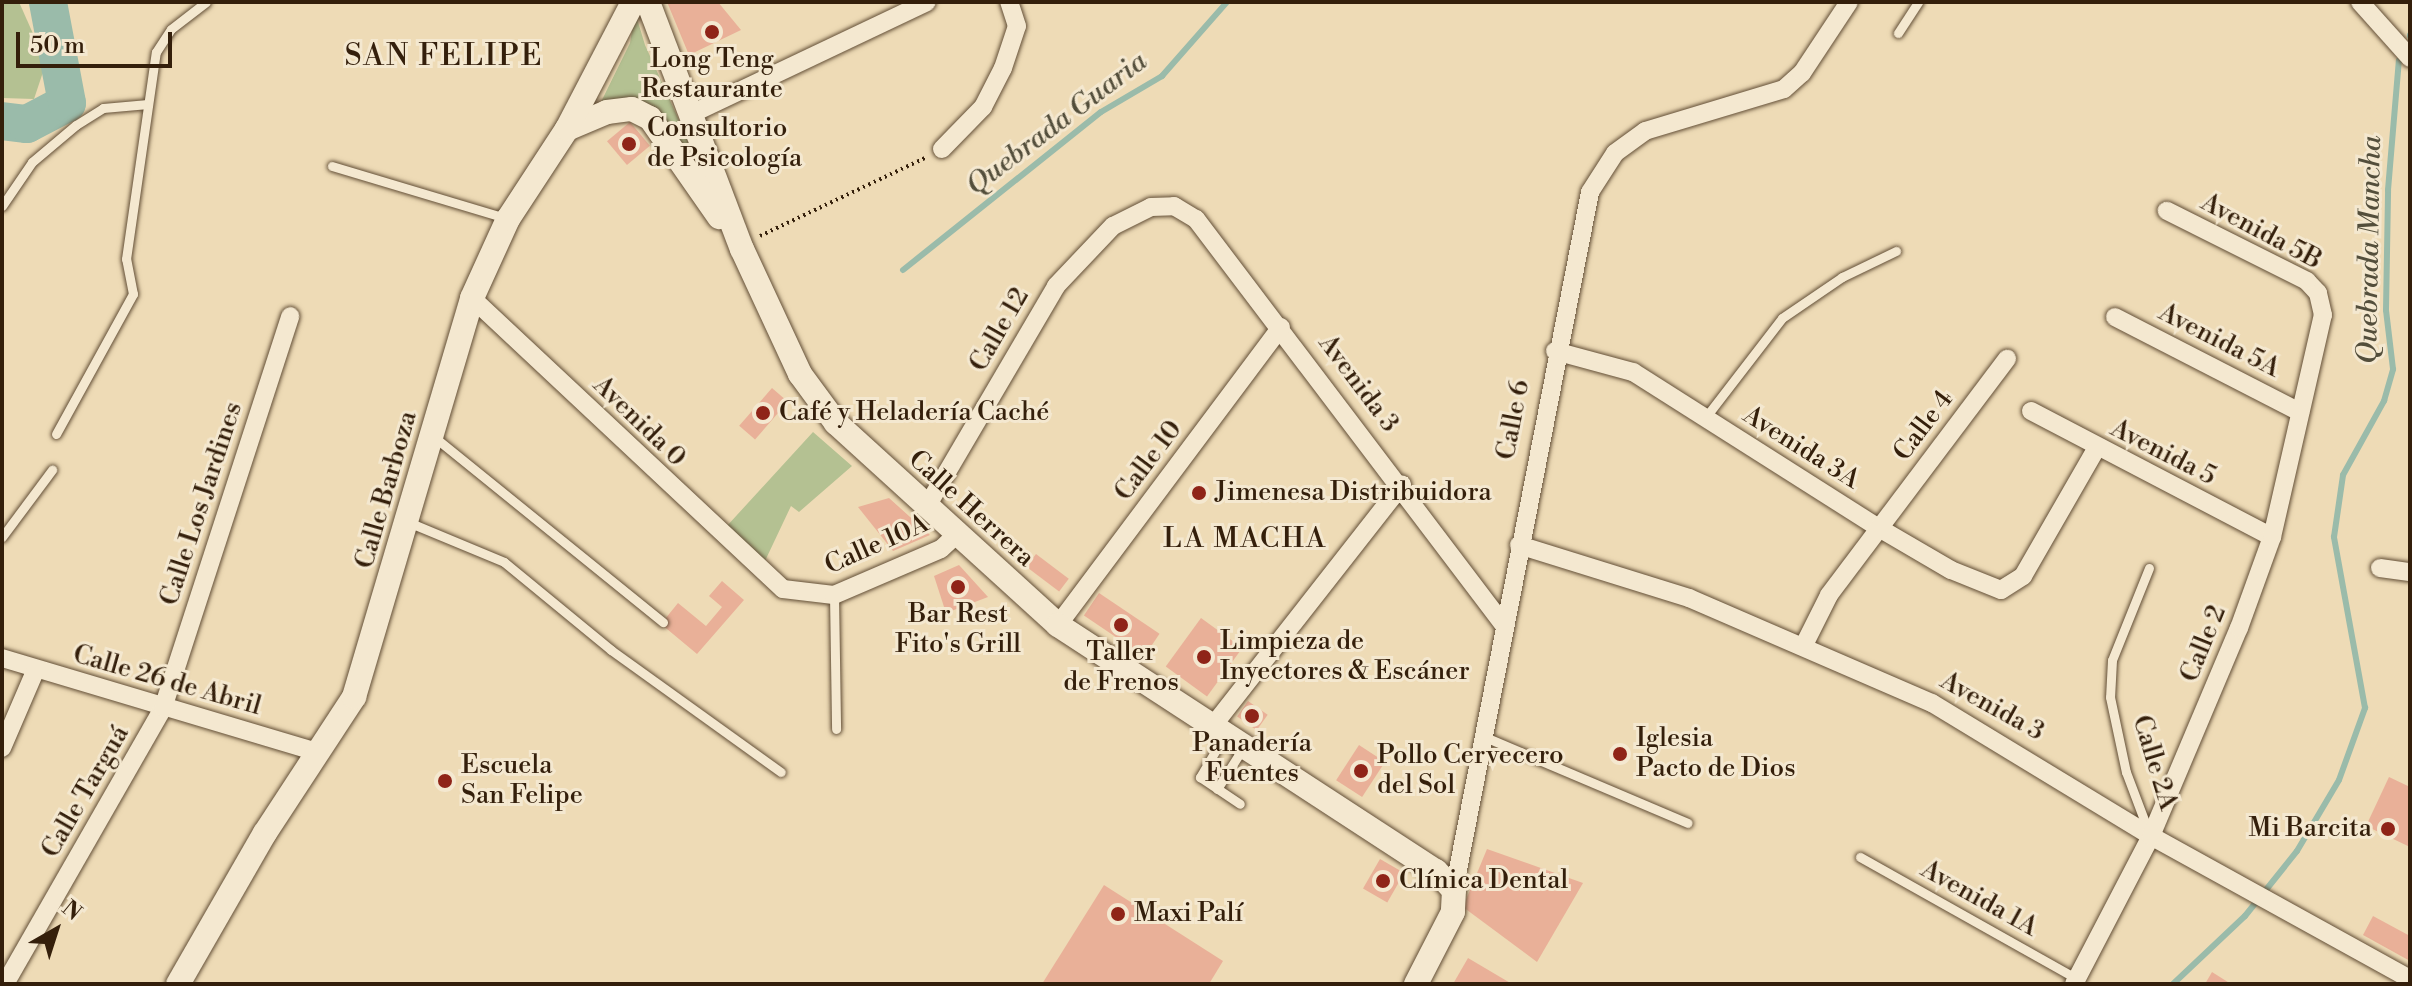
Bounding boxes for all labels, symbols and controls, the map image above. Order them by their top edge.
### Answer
scale bar [20,16,176,66]
marker: Long Teng Restaurante [703,23,721,41]
text: 50 m [30,31,85,61]
district label: SAN FELIPE [345,38,543,74]
place label: Long Teng Restaurante [641,44,783,106]
water label: Quebrada Guaria [960,45,1154,203]
place label: Consultorio de Psicología [647,113,802,174]
marker: Consultorio de Psicología [618,133,640,155]
water label: Quebrada Mancha [2351,136,2389,364]
street label: Avenida 5B [2195,187,2327,277]
street label: Calle 12 [964,283,1036,377]
street label: Avenida 5A [2153,297,2285,385]
street label: Avenida 3 [1311,329,1405,439]
street label: Avenida 0 [586,370,692,474]
street label: Calle 6 [1491,377,1537,463]
street label: Calle 4 [1887,385,1961,467]
place label: Café y Heladería Caché [779,397,1050,429]
street label: Calle Los Jardines [154,398,250,610]
street label: Avenida 3A [1737,400,1865,496]
marker: Café y Heladería Caché [754,404,772,422]
street label: Calle Barboza [350,408,424,572]
street label: Avenida 5 [2105,413,2221,493]
street label: Calle 10 [1109,415,1189,507]
street label: Calle Herrera [901,444,1041,574]
place label: Jimenesa Distribuidora [1215,477,1492,509]
marker: Jimenesa Distribuidora [1190,484,1208,502]
street label: Calle 10A [820,508,934,582]
district label: LA MACHA [1163,522,1327,556]
marker: Bar Rest Fito's Grill [949,578,967,596]
place label: Bar Rest Fito's Grill [895,599,1021,660]
street label: Calle 2 [2175,601,2233,687]
marker: Taller de Frenos [1112,616,1130,634]
place label: Limpieza de Inyectores & Escáner [1220,626,1470,688]
place label: Taller de Frenos [1063,637,1179,698]
street label: Calle 26 de Abril [69,639,265,723]
marker: Limpieza de Inyectores & Escáner [1195,648,1213,666]
street label: Avenida 3 [1935,666,2049,748]
marker: Panadería Fuentes [1243,707,1261,725]
street label: Calle 2A [2125,712,2183,814]
street label: Calle Targuá [36,720,136,864]
place label: Iglesia Pacto de Dios [1636,723,1796,784]
place label: Panadería Fuentes [1192,728,1312,790]
place label: Pollo Cervecero del Sol [1377,740,1564,802]
marker: Iglesia Pacto de Dios [1611,745,1629,763]
place label: Escuela San Felipe [461,750,583,812]
marker: Pollo Cervecero del Sol [1352,762,1370,780]
marker: Escuela San Felipe [436,772,454,790]
place label: Mi Barcita [2249,813,2372,845]
marker: Mi Barcita [2379,820,2397,838]
street label: Avenida 1A [1915,854,2043,944]
place label: Clínica Dental [1399,865,1568,897]
marker: Clínica Dental [1374,872,1392,890]
north arrow [16,890,96,970]
text: N [56,895,87,927]
place label: Maxi Palí [1134,898,1243,930]
marker: Maxi Palí [1109,905,1127,923]

